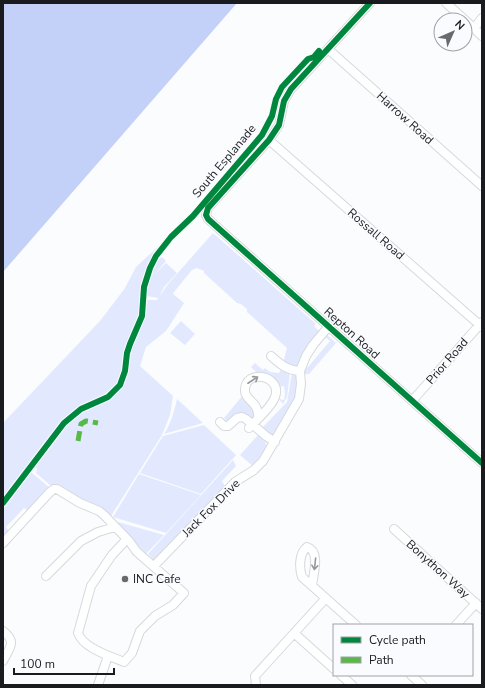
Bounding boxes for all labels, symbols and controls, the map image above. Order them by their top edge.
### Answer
north arrow [433,12,473,52]
text: N [452,17,468,33]
street label: Harrow Road [373,88,437,148]
street label: South Esplanade [189,121,259,201]
street label: Rossall Road [344,205,408,263]
street label: Repton Road [321,304,383,362]
street label: Prior Road [422,334,472,388]
one-way arrow [247,376,258,384]
street label: Jack Fox Drive [178,476,243,541]
street label: Bonython Way [403,536,474,602]
one-way arrow [311,557,318,570]
place label: INC Cafe [133,571,181,587]
marker: INC Cafe [120,574,130,584]
legend [333,624,473,676]
text: Cycle path [369,632,426,648]
scale bar [14,650,114,676]
text: Path [369,652,394,668]
text: 100 m [20,656,55,672]

